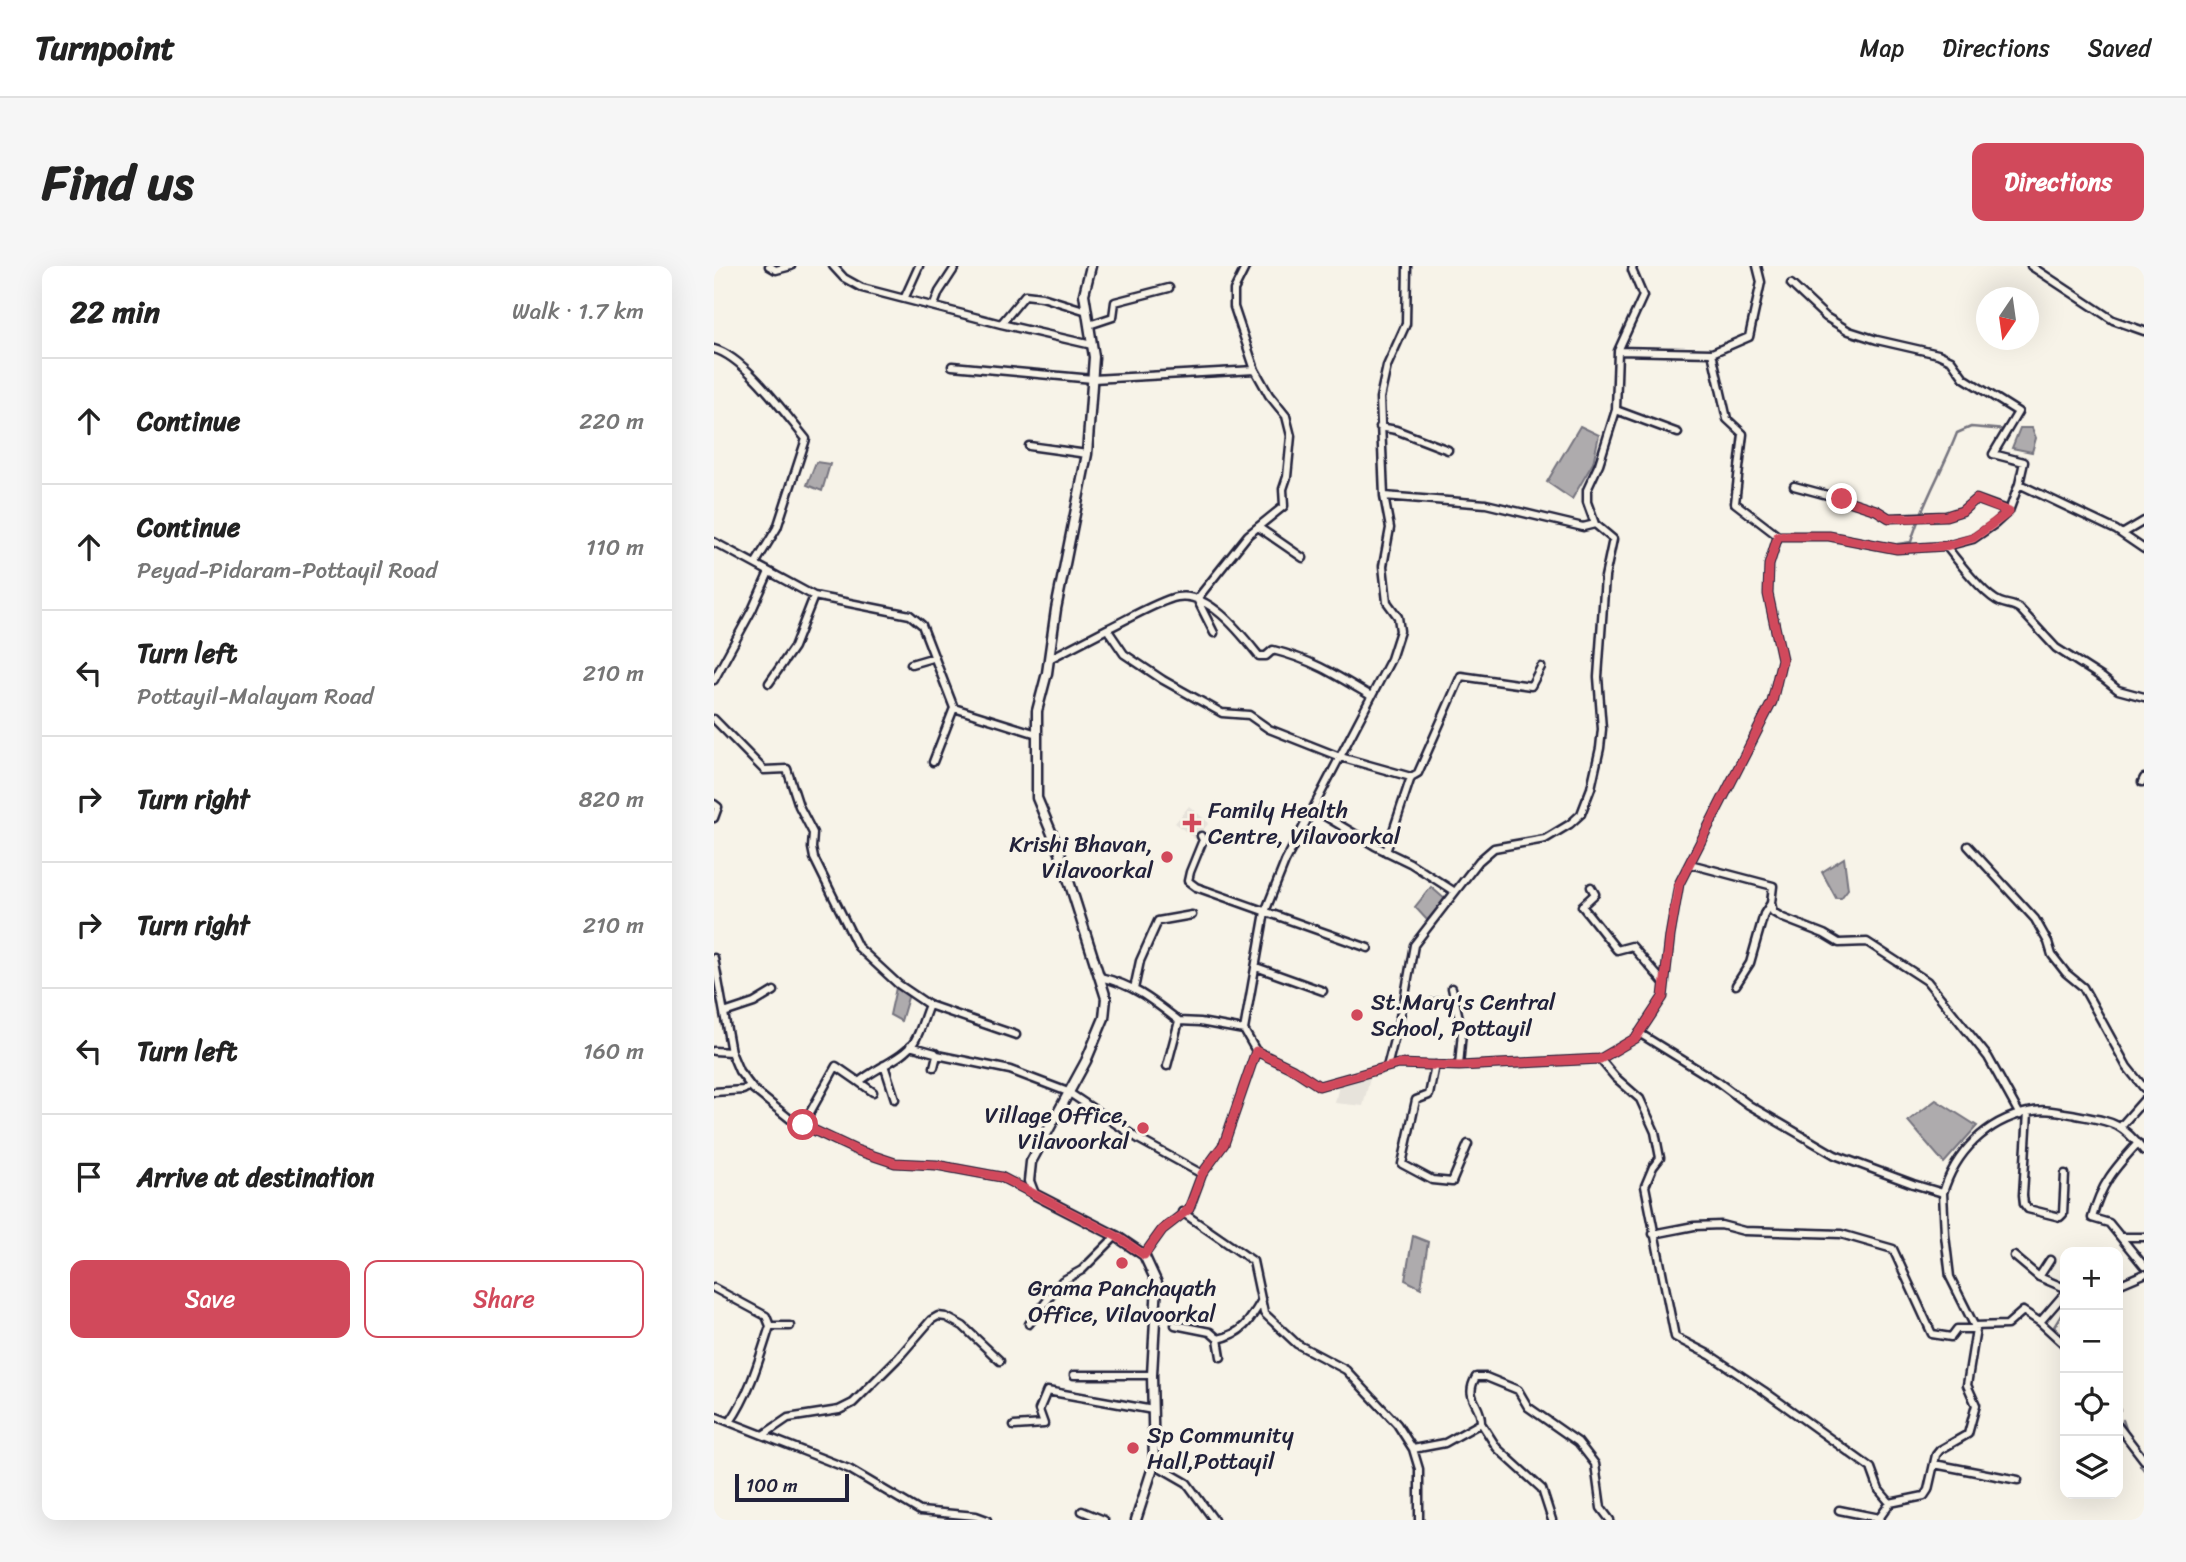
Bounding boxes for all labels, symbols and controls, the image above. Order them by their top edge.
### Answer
text: Turnpoint [35,19,175,77]
text: Map [1860,27,1904,69]
text: Directions [1942,27,2050,69]
text: Saved [2088,27,2151,69]
text: Find us [42,139,194,226]
button: Directions [1972,143,2144,221]
text: 22 min [70,285,160,339]
north arrow [1976,287,2039,350]
text: Walk · 1.7 km [512,291,644,332]
text: Continue [137,398,240,444]
text: 220 m [579,401,644,442]
icon: ahead [70,402,108,440]
route end [1826,483,1857,514]
text: Continue [137,504,240,550]
text: 110 m [586,527,644,568]
icon: ahead [70,528,108,566]
text: Peyad-Pidaram-Pottayil Road [137,550,437,591]
text: Turn left [137,630,237,676]
text: 210 m [583,653,644,694]
icon: left [70,654,108,692]
text: Pottayil-Malayam Road [137,676,374,717]
text: Turn right [137,776,250,822]
text: 820 m [579,779,644,820]
icon: right [70,780,108,818]
place label: Family Health Centre, Vilavoorkal [1208,790,1401,857]
marker: Family Health Centre, Vilavoorkal [1182,813,1202,833]
place label: Krishi Bhavan, Vilavoorkal [1009,824,1153,891]
marker: Krishi Bhavan, Vilavoorkal [1159,849,1175,865]
text: Turn right [137,902,250,948]
text: 210 m [583,905,644,946]
icon: right [70,906,108,944]
place label: St.Mary's Central School, Pottayil [1371,982,1556,1049]
marker: St.Mary's Central School, Pottayil [1349,1007,1365,1023]
text: Turn left [137,1028,237,1074]
text: 160 m [583,1031,644,1072]
icon: left [70,1032,108,1070]
place label: Village Office, Vilavoorkal [985,1095,1129,1162]
route start [787,1109,818,1140]
marker: Village Office, Vilavoorkal [1135,1120,1151,1136]
text: Arrive at destination [137,1154,374,1200]
icon: arrive [70,1158,108,1196]
map controls [2060,1247,2123,1499]
button: + [2060,1247,2123,1310]
marker: Grama Panchayath Office, Vilavoorkal [1114,1255,1130,1271]
button: Save [70,1260,350,1338]
button: Share [364,1260,644,1338]
place label: Grama Panchayath Office, Vilavoorkal [1028,1268,1216,1335]
button: − [2060,1310,2123,1373]
button: locate [2060,1373,2123,1436]
place label: Sp Community Hall,Pottayil [1147,1415,1294,1482]
button: layers [2060,1436,2123,1499]
marker: Sp Community Hall,Pottayil [1125,1440,1141,1456]
text: 100 m [746,1469,798,1502]
scale bar [735,1471,849,1503]

